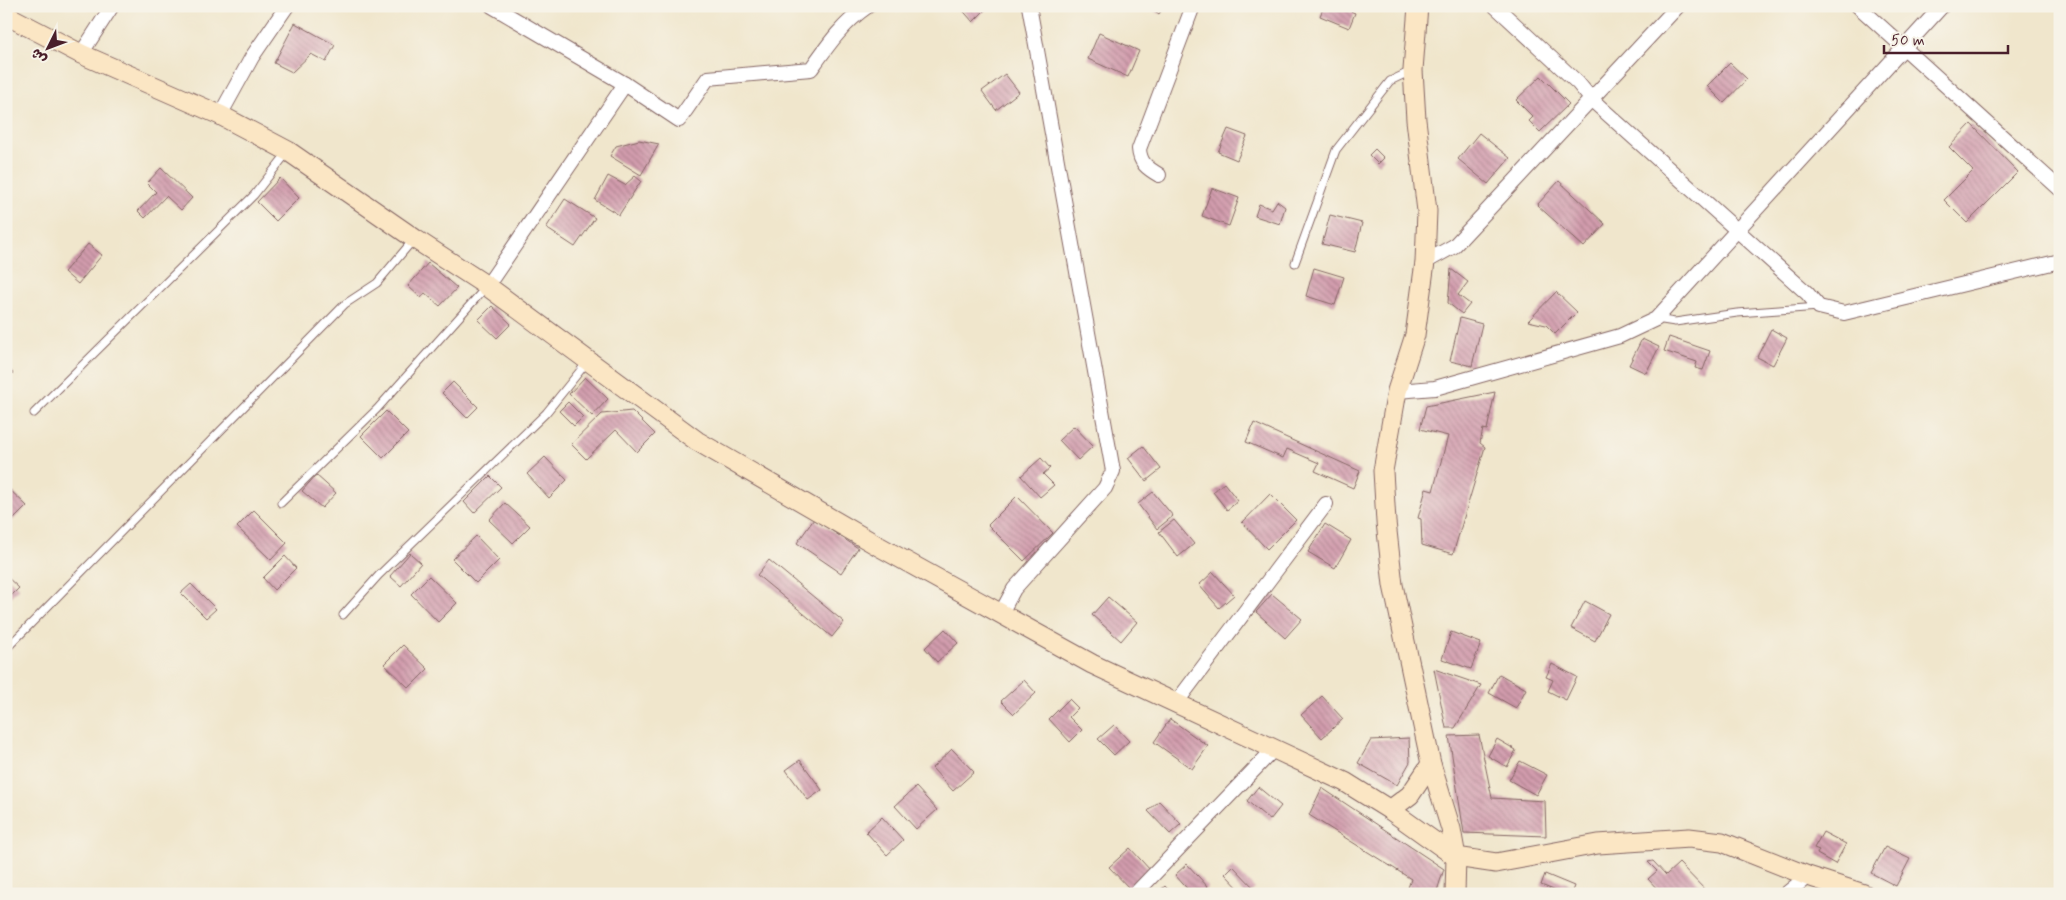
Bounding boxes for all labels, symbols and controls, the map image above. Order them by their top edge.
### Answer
north arrow [22,22,72,72]
scale bar [1884,22,2007,54]
text: 50 m [1891,31,1925,51]
text: ش [27,44,51,68]

